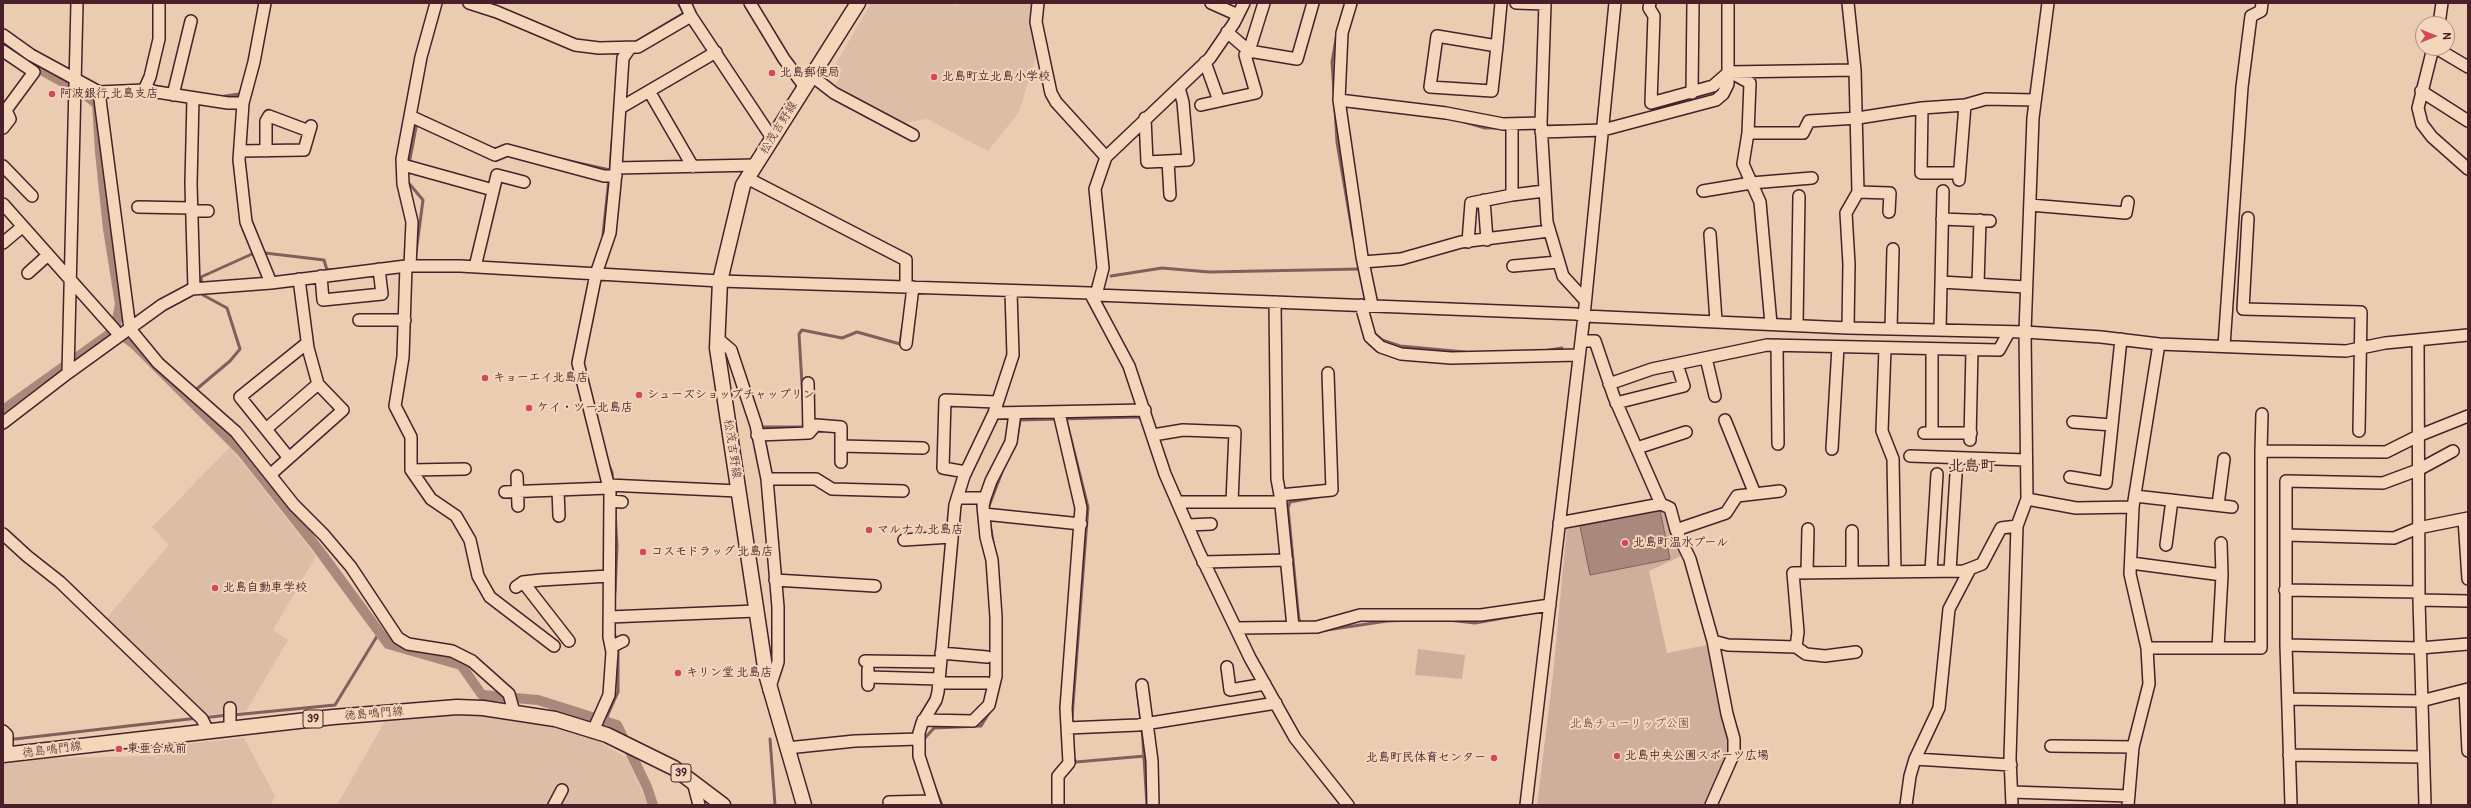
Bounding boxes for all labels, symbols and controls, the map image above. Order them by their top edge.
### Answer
north arrow [2415,16,2455,56]
text: N [2440,32,2453,40]
place label: 北島郵便局 [780,66,840,80]
marker: 北島郵便局 [767,68,777,78]
place label: 北島町立北島小学校 [942,70,1050,84]
marker: 北島町立北島小学校 [929,72,939,82]
place label: 阿波銀行 北島支店 [60,87,159,101]
marker: 阿波銀行 北島支店 [47,89,57,99]
street label: 松茂吉野線 [757,99,801,157]
place label: キョーエイ北島店 [493,371,589,385]
marker: キョーエイ北島店 [480,373,490,383]
place label: シューズショップチャップリン [647,388,815,402]
marker: シューズショップチャップリン [634,390,644,400]
place label: ケイ・ツー北島店 [537,401,633,415]
marker: ケイ・ツー北島店 [524,403,534,413]
street label: 松茂吉野線 [720,418,744,480]
district label: 北島町 [1948,457,1996,477]
place label: マルナカ 北島店 [877,523,964,537]
marker: マルナカ 北島店 [864,525,874,535]
place label: 北島町温水プール [1633,536,1728,550]
marker: 北島町温水プール [1620,538,1630,548]
place label: コスモドラッグ 北島店 [651,545,774,559]
marker: コスモドラッグ 北島店 [638,547,648,557]
place label: 北島自動車学校 [223,581,307,595]
marker: 北島自動車学校 [210,583,220,593]
place label: キリン堂 北島店 [686,666,773,680]
marker: キリン堂 北島店 [673,668,683,678]
street label: 徳島鳴門線 [343,704,405,724]
road number: 39 [303,710,323,728]
park label: 北島チューリップ公園 [1570,717,1690,731]
street label: 徳島鳴門線 [21,739,83,761]
place label: 東亜合成前 [127,742,187,756]
marker: 東亜合成前 [114,744,124,754]
place label: 北島中央公園スポーツ広場 [1625,749,1769,763]
place label: 北島町民体育センター [1366,751,1486,765]
marker: 北島中央公園スポーツ広場 [1612,751,1622,761]
marker: 北島町民体育センター [1489,753,1499,763]
road number: 39 [671,764,691,782]

